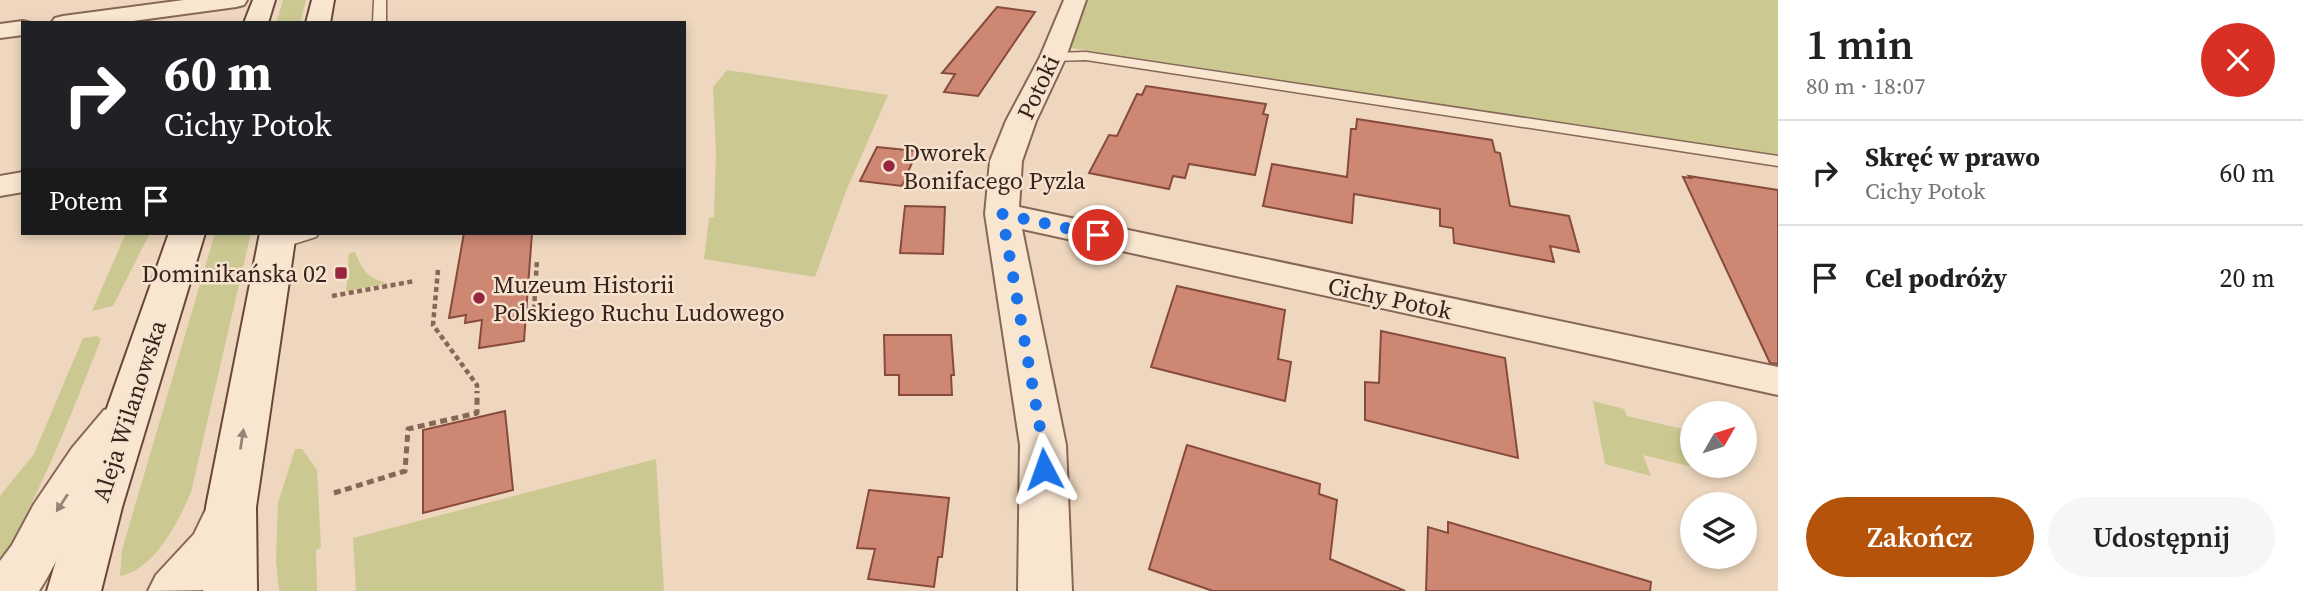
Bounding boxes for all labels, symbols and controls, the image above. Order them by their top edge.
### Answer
text: 1 min [1806,15,1914,73]
button: close [2201,23,2275,97]
text: 60 m [164,39,272,106]
icon: right [49,49,140,140]
street label: Potoki [1009,49,1067,125]
text: 80 m · 18:07 [1806,70,1926,102]
text: Cichy Potok [164,103,332,147]
place label: Dworek Bonifacego Pyzla [903,136,1086,197]
text: Skręć w prawo [1865,139,2040,175]
icon: right [1806,154,1844,192]
text: 60 m [2220,155,2275,191]
marker: Dworek Bonifacego Pyzla [881,158,897,174]
text: Cichy Potok [1865,175,1986,207]
icon: arrive [137,182,175,220]
text: Potem [49,183,123,219]
pin [1068,205,1128,265]
icon: arrive [1079,216,1117,254]
place label: Dominikańska 02 [141,257,327,290]
icon: arrive [1806,259,1844,297]
text: Cel podróży [1865,260,2007,296]
text: 20 m [2220,260,2275,296]
marker: Dominikańska 02 [333,265,349,281]
place label: Muzeum Historii Polskiego Ruchu Ludowego [493,268,785,329]
street label: Cichy Potok [1325,269,1456,327]
marker: Muzeum Historii Polskiego Ruchu Ludowego [471,290,487,306]
street label: Aleja Wilanowska [84,315,174,506]
north arrow [1680,401,1757,478]
map controls [1680,401,1757,569]
one-way arrow [237,428,248,450]
position arrow [1007,432,1081,506]
button: layers [1680,492,1757,569]
one-way arrow [55,493,68,513]
button: Zakończ [1806,497,2034,577]
button: Udostępnij [2048,497,2275,577]

